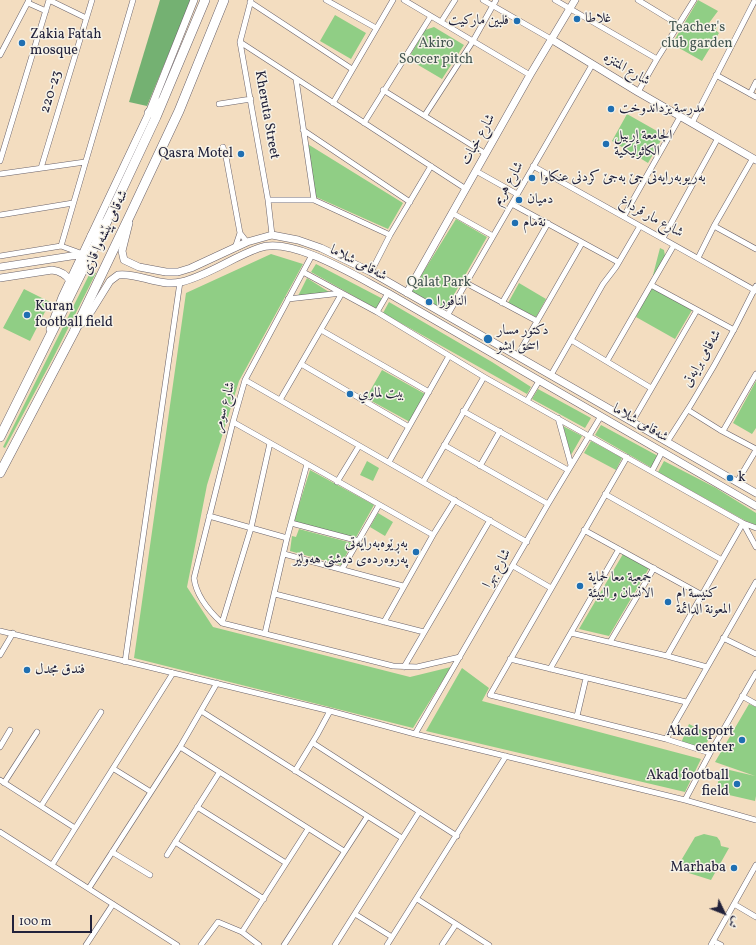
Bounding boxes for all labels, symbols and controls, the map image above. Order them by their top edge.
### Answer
place label: غلاطا [585,11,611,27]
place label: فلبين ماركيت [448,13,509,29]
marker: غلاطا [572,14,582,24]
marker: فلبين ماركيت [512,16,522,26]
park label: Teacher's club garden [661,20,733,52]
place label: Zakia Fatah mosque [30,27,102,60]
park label: Akiro Soccer pitch [399,36,473,68]
marker: Zakia Fatah mosque [17,38,27,48]
street label: شارع المتنزه [600,50,652,90]
street label: 220-23 [38,69,66,115]
street label: Kheruta Street [250,69,282,161]
place label: مدرسة يزداندوخت [619,101,705,117]
marker: مدرسة يزداندوخت [606,104,616,114]
street label: شارع خبات [458,111,500,169]
place label: الجامعة إربيل الكاثوليكية [614,128,672,160]
marker: الجامعة إربيل الكاثوليكية [601,139,611,149]
place label: Qasra Motel [158,146,233,162]
marker: Qasra Motel [236,149,246,159]
street label: شارع هريم [490,159,528,209]
place label: بەریوبەرایەتی جێ بەجێ کردنی عنکاوا [540,170,706,186]
marker: بەریوبەرایەتی جێ بەجێ کردنی عنکاوا [527,173,537,183]
street label: شەقامی پێشەوا قازی [79,188,133,278]
place label: دميان [527,192,553,208]
street label: شارع مار قرداغ [616,194,686,242]
marker: دميان [514,195,524,205]
place label: نةمام [523,215,546,231]
marker: نةمام [510,218,520,228]
street label: شەقامی شلاما [327,243,389,285]
park label: Qalat Park [407,275,471,291]
place label: النافورا [437,294,467,310]
marker: النافورا [424,297,434,307]
place label: Kuran football field [35,299,113,332]
marker: Kuran football field [22,310,32,320]
place label: دكتور مسار اسحق ايشو [497,323,549,356]
street label: شەقامی برایەتی [680,327,726,391]
marker: دكتور مسار اسحق ايشو [482,333,494,345]
street label: شارع سومر [210,380,240,434]
place label: بيت لماوي [358,386,404,402]
marker: بيت لماوي [345,389,355,399]
street label: شەقامی شلاما [609,401,671,447]
place label: k [738,470,746,486]
marker: k [725,473,735,483]
place label: بەڕێوەبەرایەتی پەروەردەی دەشتی هەولێر [293,536,408,568]
street label: شارع بهرا [480,546,516,592]
marker: بەڕێوەبەرایەتی پەروەردەی دەشتی هەولێر [411,547,421,557]
place label: جمعية معا لحماية الانسان و البيئة [588,570,653,602]
marker: جمعية معا لحماية الانسان و البيئة [575,581,585,591]
place label: كنيسة ام المعونة الدائمة [676,586,731,618]
marker: كنيسة ام المعونة الدائمة [663,597,673,607]
place label: فندق مجدل [35,662,85,678]
marker: فندق مجدل [22,665,32,675]
place label: Akad sport center [667,724,734,756]
marker: Akad sport center [737,735,747,745]
place label: Akad football field [646,768,729,800]
marker: Akad football field [732,779,742,789]
place label: Marhaba [670,860,726,876]
marker: Marhaba [729,863,739,873]
north arrow [704,893,744,933]
scale bar [14,907,94,933]
text: ش [724,912,742,931]
text: 100 m [19,914,51,930]

